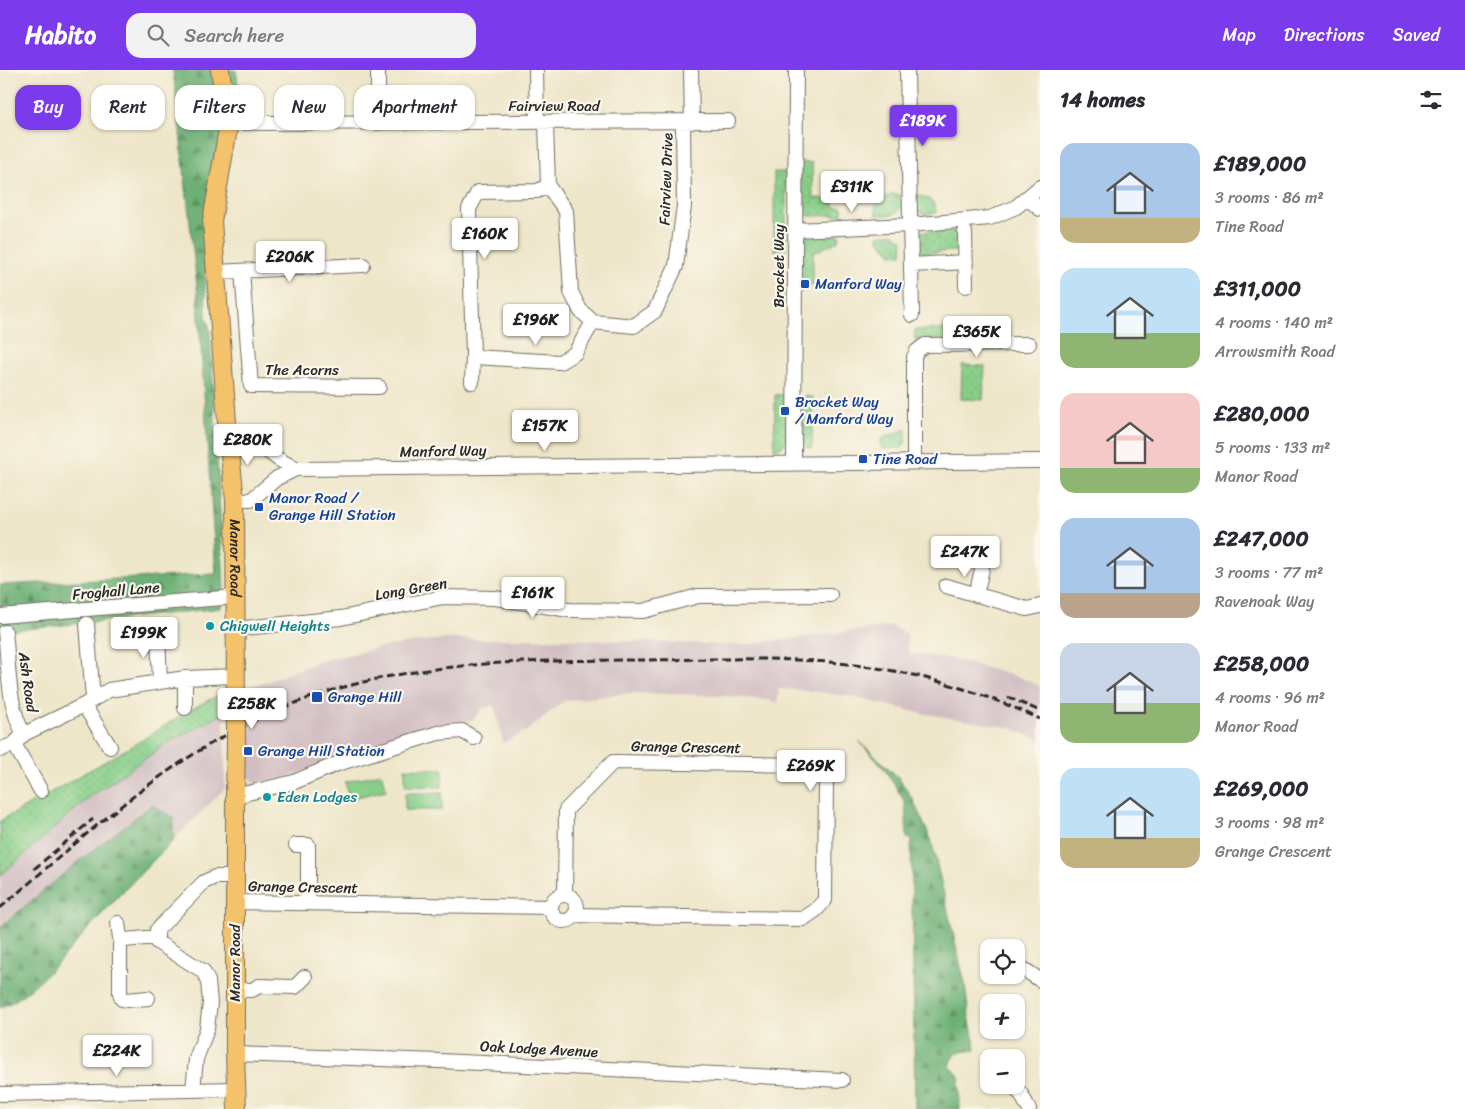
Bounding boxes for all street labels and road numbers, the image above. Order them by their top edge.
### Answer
street label: Fairview Road [508,93,601,119]
street label: Fairview Drive [651,132,681,226]
street label: Brocket Way [766,224,792,308]
street label: The Acorns [265,357,339,383]
street label: Manford Way [399,437,487,465]
street label: Manor Road [222,519,248,598]
street label: Long Green [373,570,449,608]
street label: Froghall Lane [71,574,161,608]
street label: Ash Road [11,649,45,715]
street label: Grange Crescent [631,733,742,761]
street label: Grange Crescent [248,873,359,901]
street label: Manor Road [222,923,248,1002]
street label: Oak Lodge Avenue [479,1033,599,1065]

